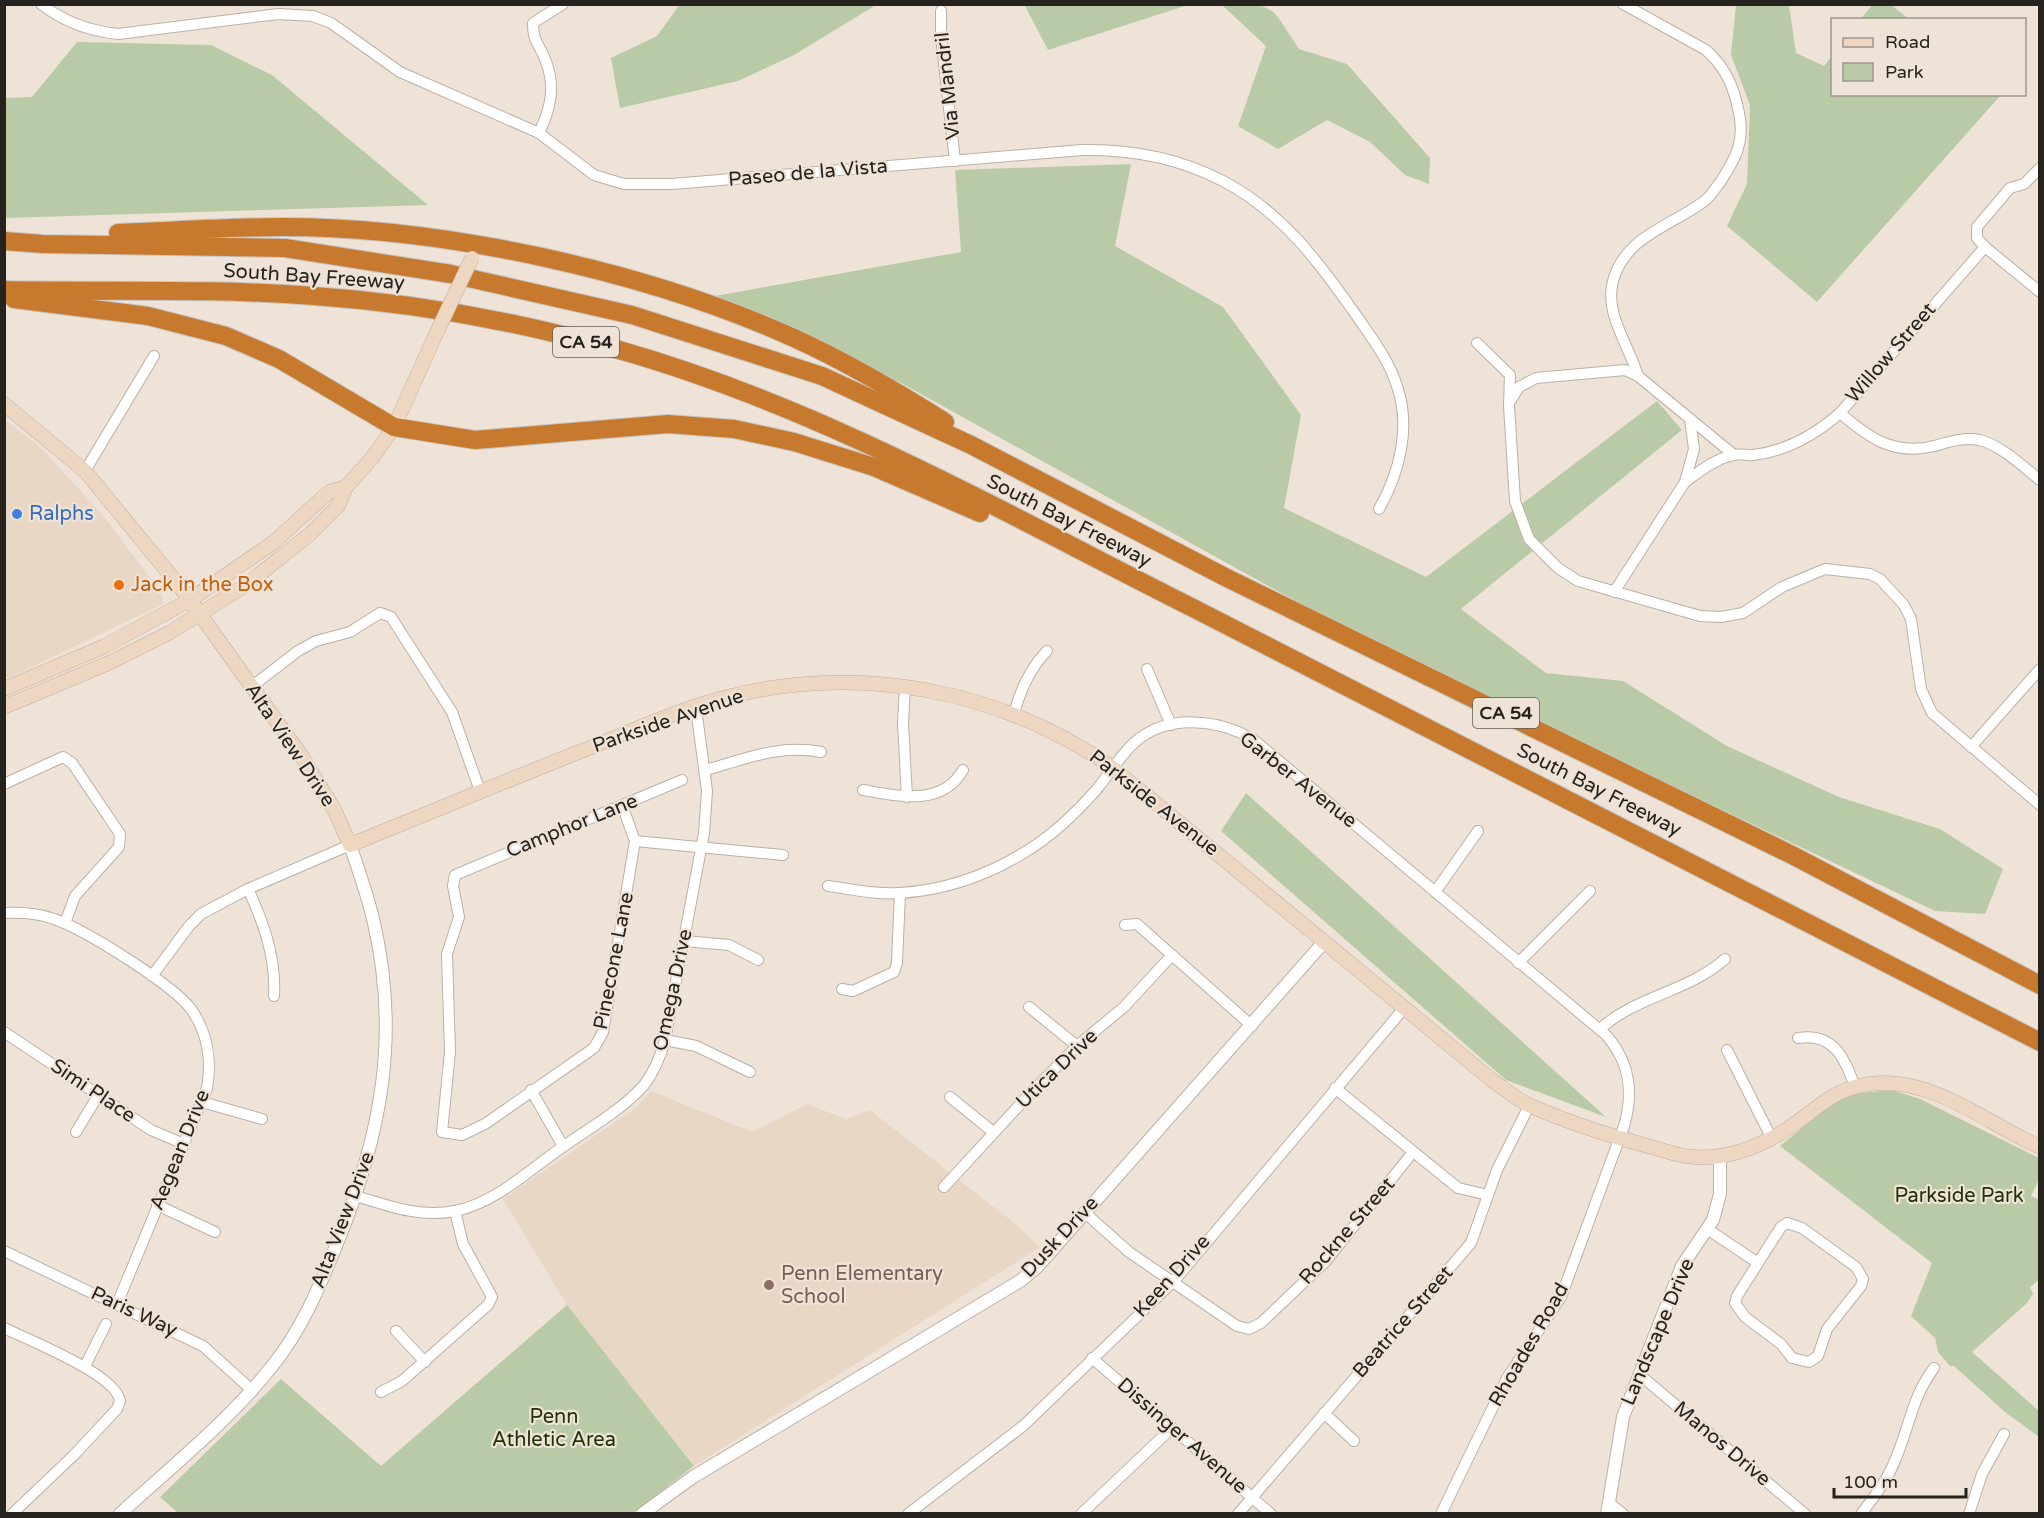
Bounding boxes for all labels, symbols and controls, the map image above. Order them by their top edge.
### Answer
legend [1831,18,2026,96]
street label: Via Mandril [930,31,966,141]
text: Road [1885,31,1930,53]
text: Park [1885,61,1924,83]
street label: Paseo de la Vista [727,154,889,192]
street label: South Bay Freeway [223,259,406,295]
street label: Willow Street [1841,298,1941,408]
road number: CA 54 [553,327,619,357]
street label: South Bay Freeway [983,469,1156,573]
place label: Ralphs [29,502,94,526]
marker: Ralphs [10,507,24,521]
place label: Jack in the Box [131,573,274,597]
marker: Jack in the Box [112,578,126,592]
street label: Alta View Drive [240,679,340,811]
street label: Parkside Avenue [589,684,747,758]
road number: CA 54 [1473,698,1539,728]
street label: Garber Avenue [1234,727,1362,833]
street label: South Bay Freeway [1513,738,1686,842]
street label: Parkside Avenue [1084,745,1224,861]
street label: Camphor Lane [503,789,641,863]
street label: Pinecone Lane [589,890,639,1032]
street label: Omega Drive [648,927,698,1053]
street label: Utica Drive [1011,1024,1103,1114]
street label: Simi Place [46,1054,140,1128]
street label: Aegean Drive [145,1086,215,1214]
street label: Alta View Drive [306,1148,380,1292]
street label: Rockne Street [1294,1172,1400,1289]
park label: Parkside Park [1894,1184,2024,1208]
street label: Dusk Drive [1016,1192,1104,1282]
street label: Keen Drive [1129,1230,1215,1322]
street label: Landscape Drive [1616,1255,1700,1409]
street label: Beatrice Street [1348,1261,1458,1383]
place label: Penn Elementary School [781,1262,943,1309]
marker: Penn Elementary School [762,1278,776,1292]
street label: Rhoades Road [1484,1279,1574,1411]
street label: Paris Way [87,1282,181,1343]
street label: Dissinger Avenue [1112,1373,1252,1499]
street label: Manos Drive [1669,1397,1775,1491]
park label: Penn Athletic Area [492,1405,616,1452]
scale bar [1834,1461,1966,1499]
text: 100 m [1843,1471,1898,1493]

